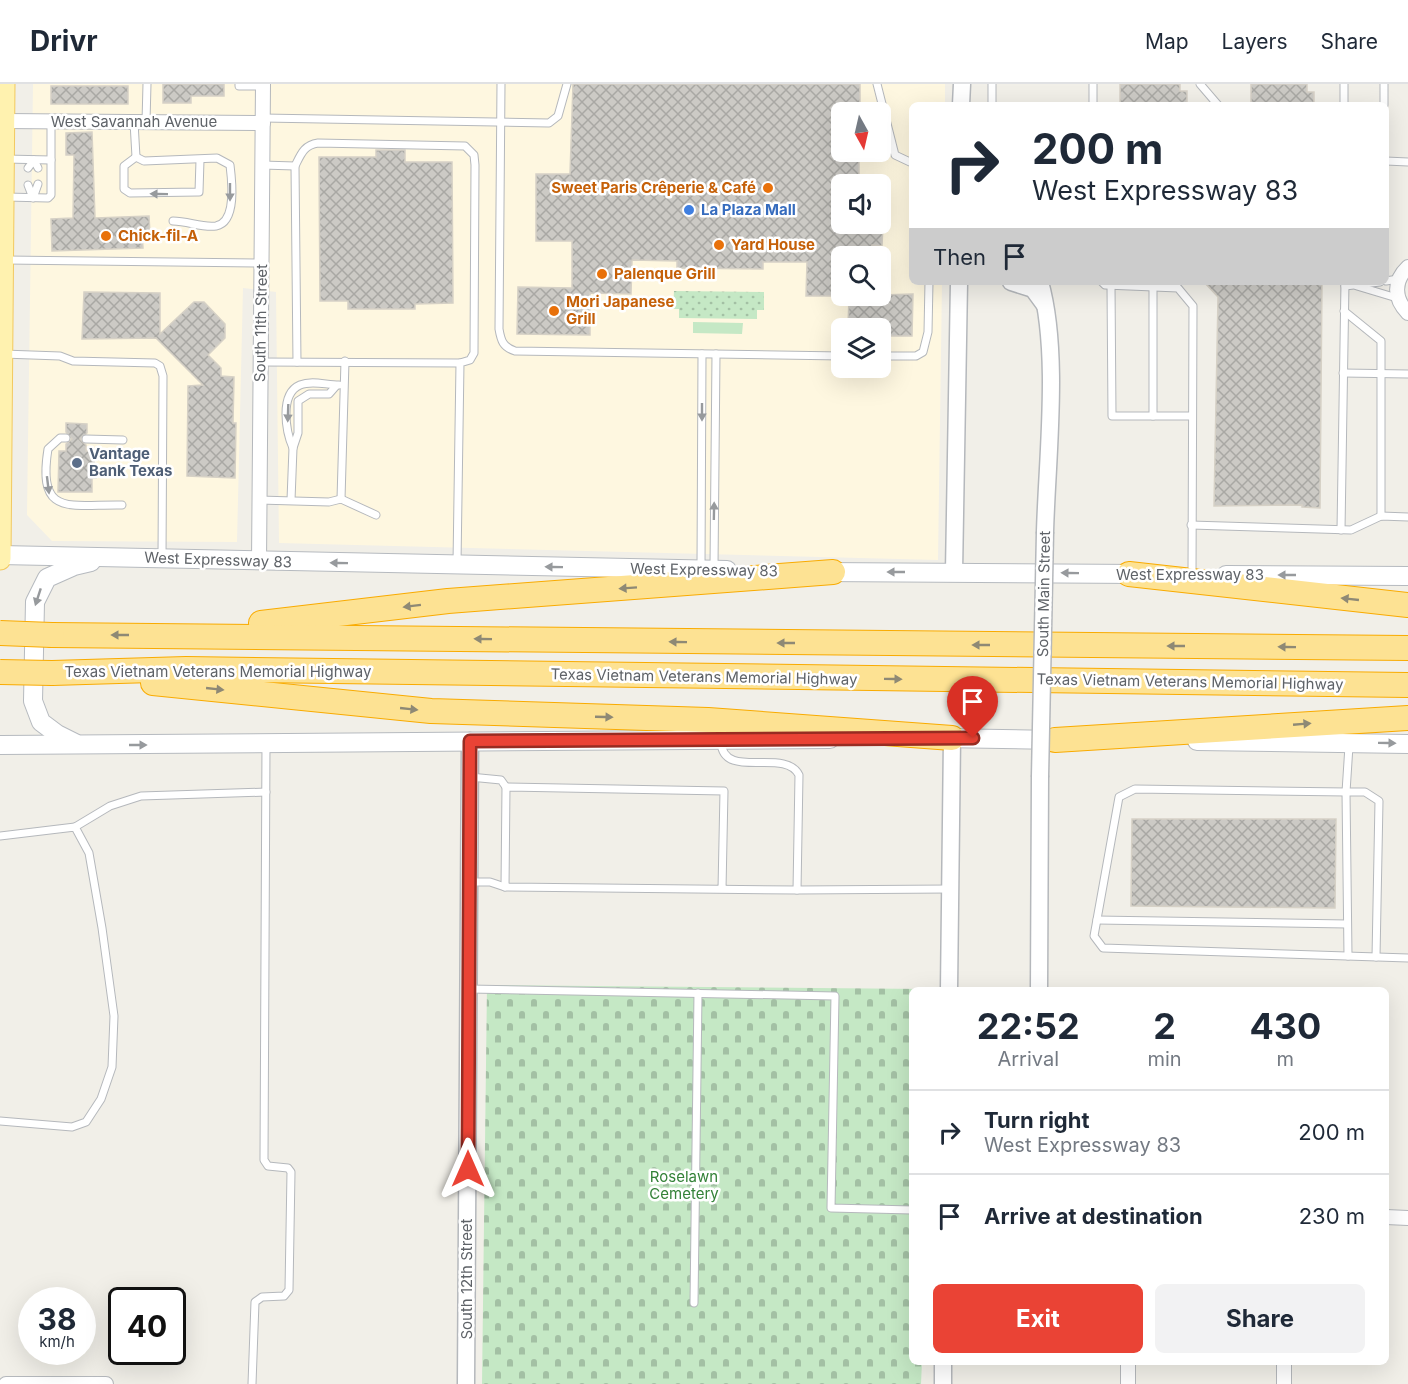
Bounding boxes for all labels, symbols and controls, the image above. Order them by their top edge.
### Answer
text: Drivr [30,24,98,58]
text: Map [1145,29,1189,54]
text: Layers [1222,29,1288,54]
text: Share [1321,29,1378,54]
north arrow [831,102,891,162]
map controls [831,102,891,378]
street label: West Savannah Avenue [51,112,217,131]
text: 200 m [1032,123,1163,174]
icon: right [933,126,1011,204]
button: sound [831,174,891,234]
text: West Expressway 83 [1032,174,1298,207]
place label: Sweet Paris Crêperie & Café [551,178,756,197]
marker: Sweet Paris Crêperie & Café [761,181,775,195]
one-way arrow [225,182,235,201]
one-way arrow [150,189,169,198]
place label: La Plaza Mall [701,200,796,219]
marker: La Plaza Mall [682,203,696,217]
place label: Chick-fil-A [118,226,198,245]
marker: Chick-fil-A [99,229,113,243]
place label: Yard House [731,235,815,254]
marker: Yard House [712,238,726,252]
icon: arrive [998,240,1031,273]
text: Then [933,244,986,270]
button: search [831,246,891,306]
street label: South 11th Street [250,264,271,382]
place label: Palenque Grill [614,264,716,283]
marker: Palenque Grill [595,267,609,281]
place label: Mori Japanese Grill [566,292,674,328]
marker: Mori Japanese Grill [547,304,561,318]
button: layers [831,318,891,378]
one-way arrow [697,403,707,422]
one-way arrow [283,404,292,423]
place label: Vantage Bank Texas [89,444,172,480]
marker: Vantage Bank Texas [70,456,84,470]
one-way arrow [43,475,53,494]
one-way arrow [709,502,719,521]
street label: South Main Street [1033,530,1054,657]
street label: West Expressway 83 [144,547,292,572]
one-way arrow [329,558,348,568]
street label: West Expressway 83 [630,559,778,580]
one-way arrow [544,562,563,572]
street label: West Expressway 83 [1116,565,1264,584]
one-way arrow [886,567,905,577]
one-way arrow [1061,569,1080,578]
one-way arrow [1277,570,1296,580]
one-way arrow [618,583,637,593]
one-way arrow [33,588,42,606]
one-way arrow [1340,594,1359,604]
one-way arrow [403,601,422,610]
one-way arrow [110,630,129,640]
one-way arrow [473,634,492,644]
one-way arrow [668,637,687,647]
one-way arrow [776,638,795,648]
one-way arrow [971,640,990,649]
one-way arrow [1166,641,1185,651]
one-way arrow [1277,642,1296,652]
street label: Texas Vietnam Veterans Memorial Highway [65,662,372,681]
street label: Texas Vietnam Veterans Memorial Highway [550,664,858,689]
street label: Texas Vietnam Veterans Memorial Highway [1036,669,1344,694]
one-way arrow [883,674,902,684]
pin [947,676,998,738]
one-way arrow [205,684,224,694]
icon: arrive [956,685,989,718]
one-way arrow [399,704,418,714]
one-way arrow [594,712,613,722]
one-way arrow [1293,719,1312,729]
one-way arrow [1377,739,1396,748]
one-way arrow [129,740,148,750]
text: 22:52 [977,1004,1080,1048]
text: 2 [1153,1004,1176,1048]
text: 430 [1249,1004,1321,1048]
text: Arrival [997,1047,1059,1071]
text: min [1148,1047,1182,1071]
text: m [1277,1047,1294,1071]
text: Turn right [984,1107,1090,1133]
icon: right [933,1116,966,1149]
text: 200 m [1298,1119,1365,1145]
text: West Expressway 83 [984,1133,1181,1157]
position arrow [436,1137,500,1201]
park label: Roselawn Cemetery [649,1167,719,1203]
icon: arrive [933,1200,966,1233]
text: Arrive at destination [984,1203,1203,1229]
text: 230 m [1299,1203,1365,1229]
street label: South 12th Street [457,1218,476,1340]
button: Exit [933,1284,1143,1353]
button: Share [1155,1284,1365,1353]
speed limit sign: 40 [108,1287,186,1365]
text: 38 [38,1301,76,1337]
text: km/h [39,1332,75,1351]

